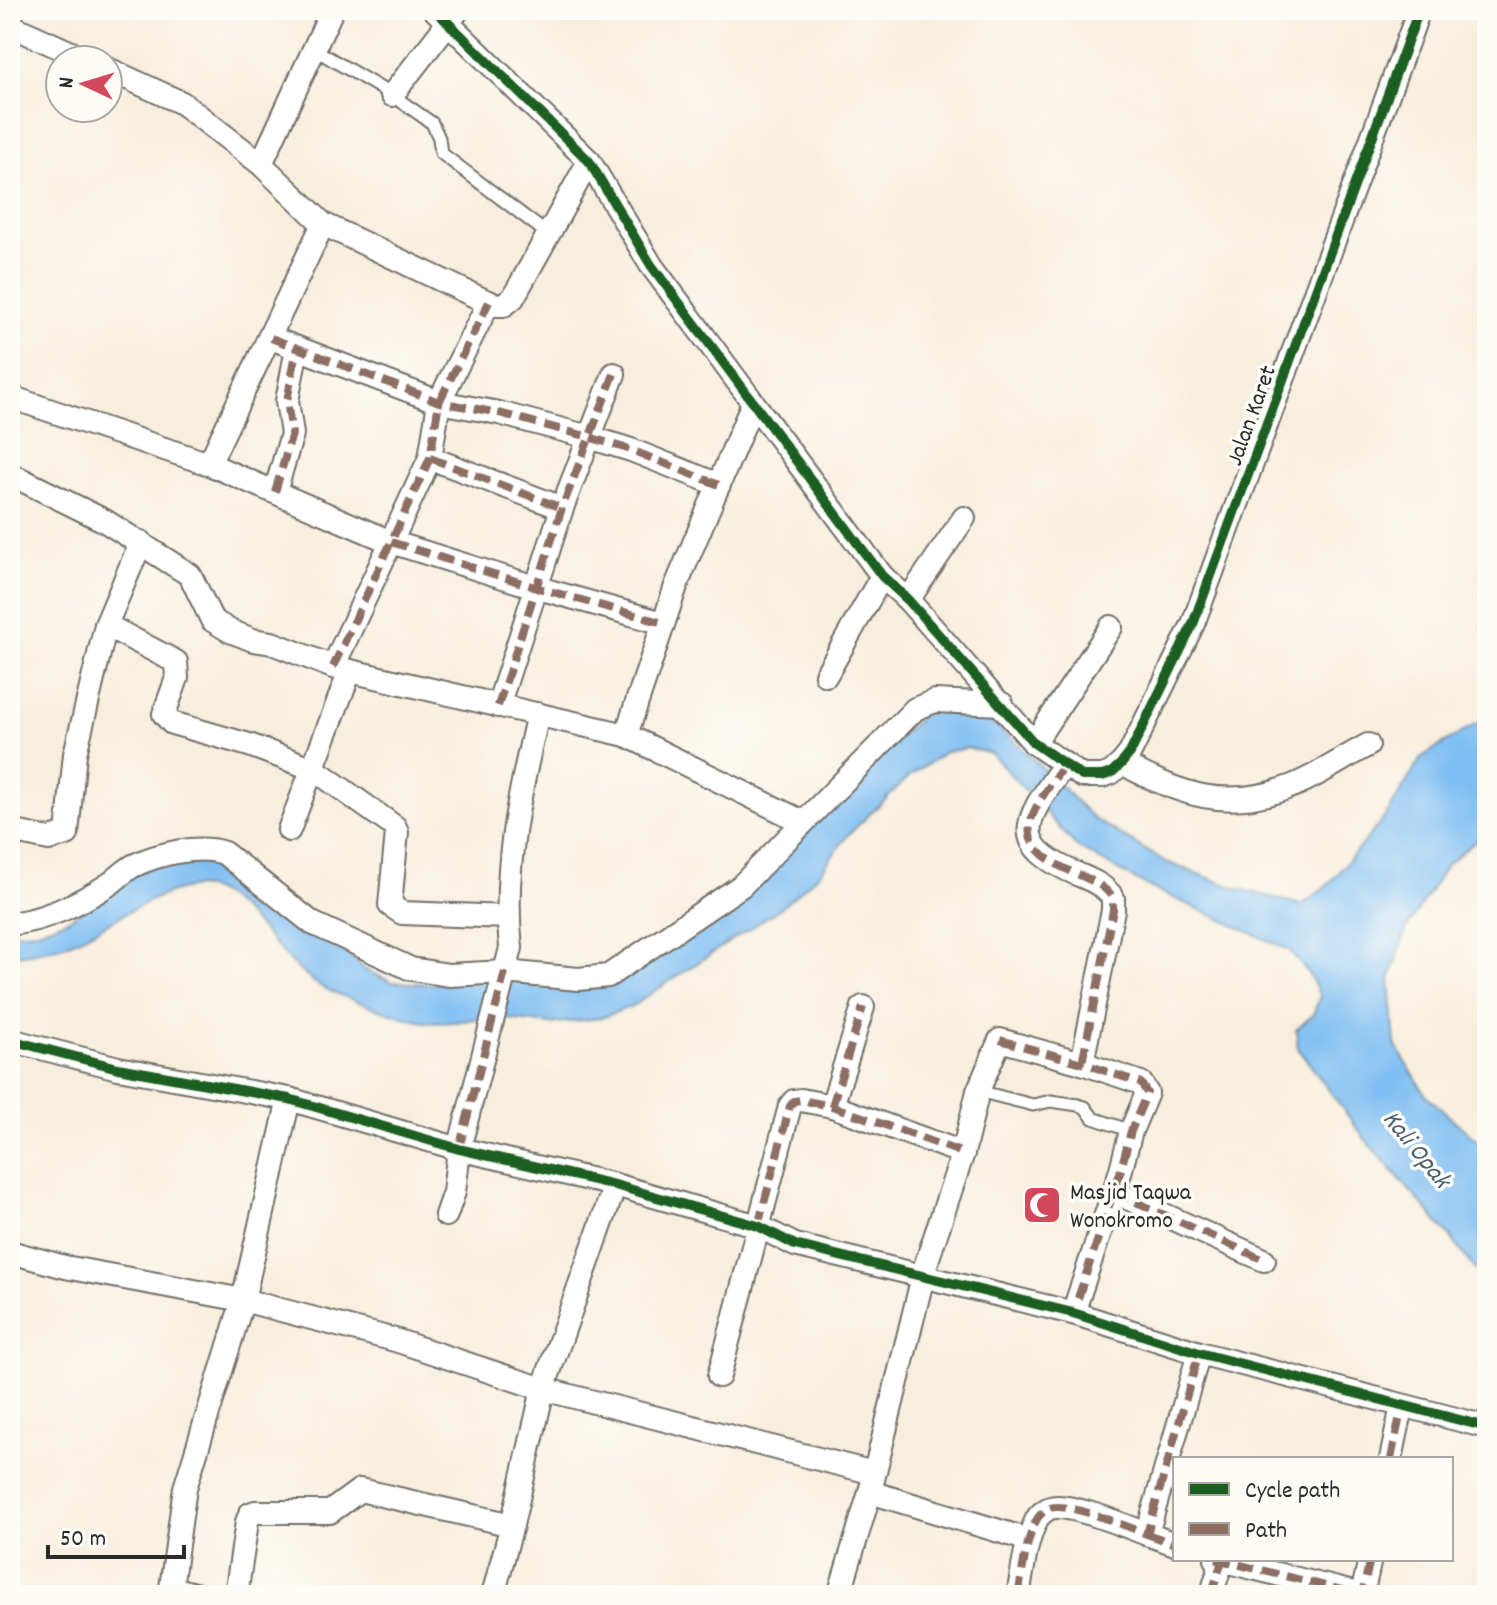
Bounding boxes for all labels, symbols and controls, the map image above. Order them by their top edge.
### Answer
north arrow [44,44,124,124]
text: N [52,76,83,89]
street label: Jalan Karet [1219,361,1287,471]
water label: Kali Opak [1372,1103,1460,1199]
place label: Masjid Taqwa Wonokromo [1070,1177,1192,1239]
mosque icon: Masjid Taqwa Wonokromo [1021,1184,1063,1226]
legend [1173,1457,1453,1561]
text: Cycle path [1245,1475,1340,1509]
scale bar [48,1509,184,1559]
text: Path [1245,1515,1287,1549]
text: 50 m [60,1523,106,1557]

